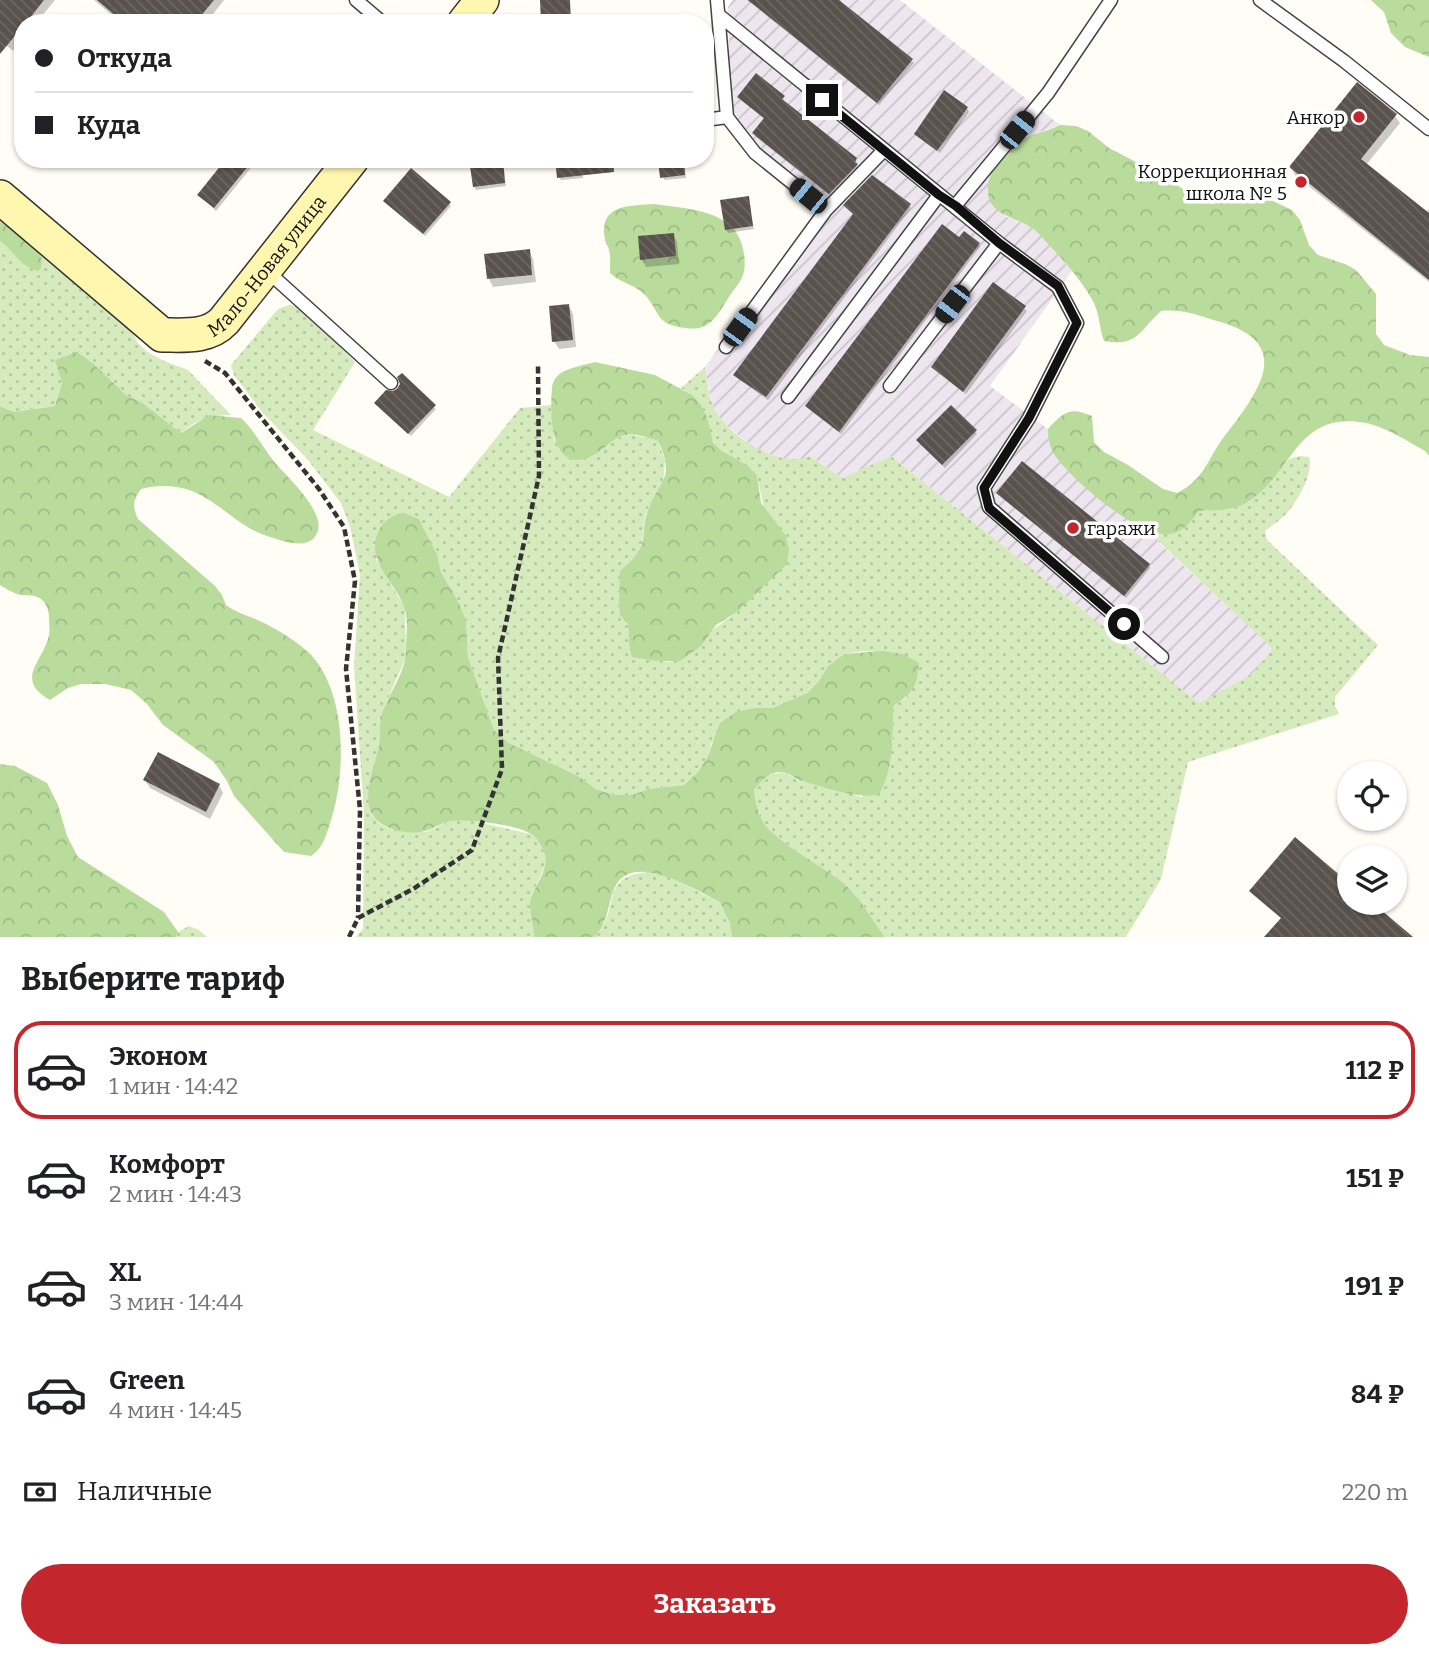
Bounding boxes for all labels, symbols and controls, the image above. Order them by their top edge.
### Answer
text: Откуда [77,43,172,74]
route end [806,84,838,116]
place label: Анкор [1287,106,1345,129]
car [996,107,1039,153]
marker: Анкор [1351,109,1367,125]
text: Куда [77,110,140,141]
place label: Коррекционная школа № 5 [1138,160,1287,205]
marker: Коррекционная школа № 5 [1293,174,1309,190]
car [786,175,831,217]
street label: Мало-Новая улица [203,190,331,342]
car [931,281,974,327]
car [720,304,761,350]
place label: гаражи [1087,517,1156,540]
marker: гаражи [1065,520,1081,536]
route start [1108,608,1140,640]
map controls [1337,761,1407,915]
button: locate [1337,761,1407,831]
button: layers [1337,845,1407,915]
text: Выберите тариф [21,960,285,998]
icon: car [25,1039,88,1102]
text: Эконом [109,1041,208,1072]
text: 112 ₽ [1345,1055,1404,1086]
text: 1 мин · 14:42 [109,1072,238,1100]
icon: car [25,1147,88,1210]
text: Комфорт [109,1149,225,1180]
text: 151 ₽ [1346,1163,1404,1194]
text: 2 мин · 14:43 [109,1180,242,1208]
icon: car [25,1255,88,1318]
text: XL [109,1257,141,1288]
text: 191 ₽ [1344,1271,1404,1302]
text: 3 мин · 14:44 [109,1288,243,1316]
icon: car [25,1363,88,1426]
text: Green [109,1365,185,1396]
text: 84 ₽ [1351,1379,1404,1410]
text: 4 мин · 14:45 [109,1396,242,1424]
icon: cash [21,1473,59,1511]
text: Наличные [77,1476,212,1507]
text: 220 m [1342,1478,1408,1506]
button: Заказать [21,1564,1408,1644]

